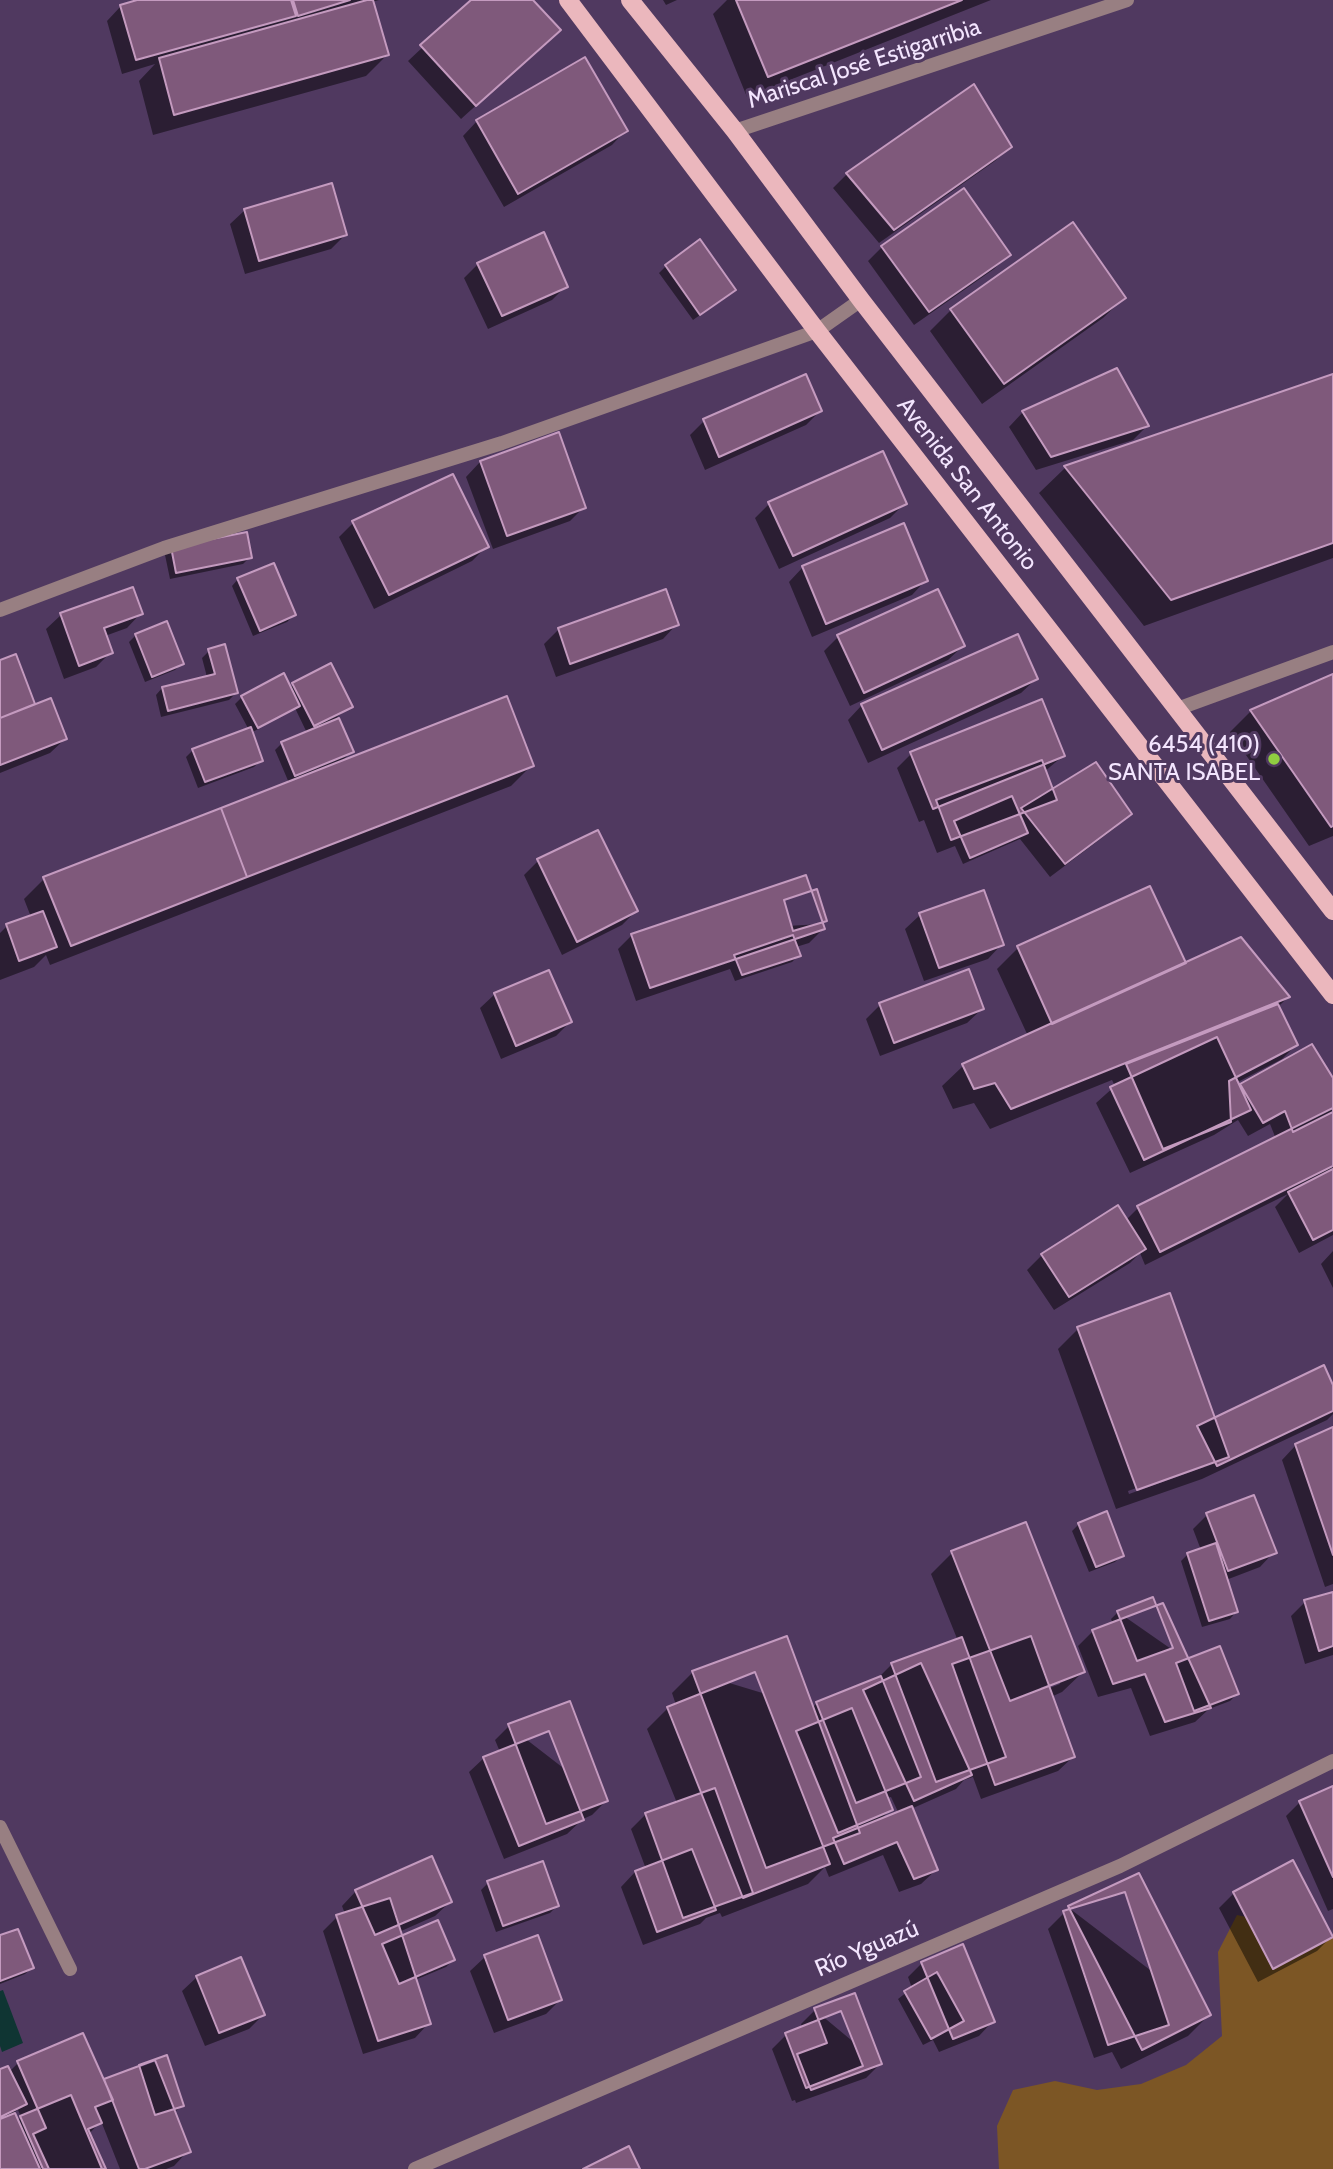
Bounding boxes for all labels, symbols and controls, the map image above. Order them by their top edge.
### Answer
street label: Mariscal José Estigarribia [744,13,984,115]
street label: Avenida San Antonio [890,392,1044,576]
place label: 6454 (410) SANTA ISABEL [1108,731,1260,787]
marker: 6454 (410) SANTA ISABEL [1266,751,1282,767]
street label: Río Yguazú [811,1914,923,1984]

